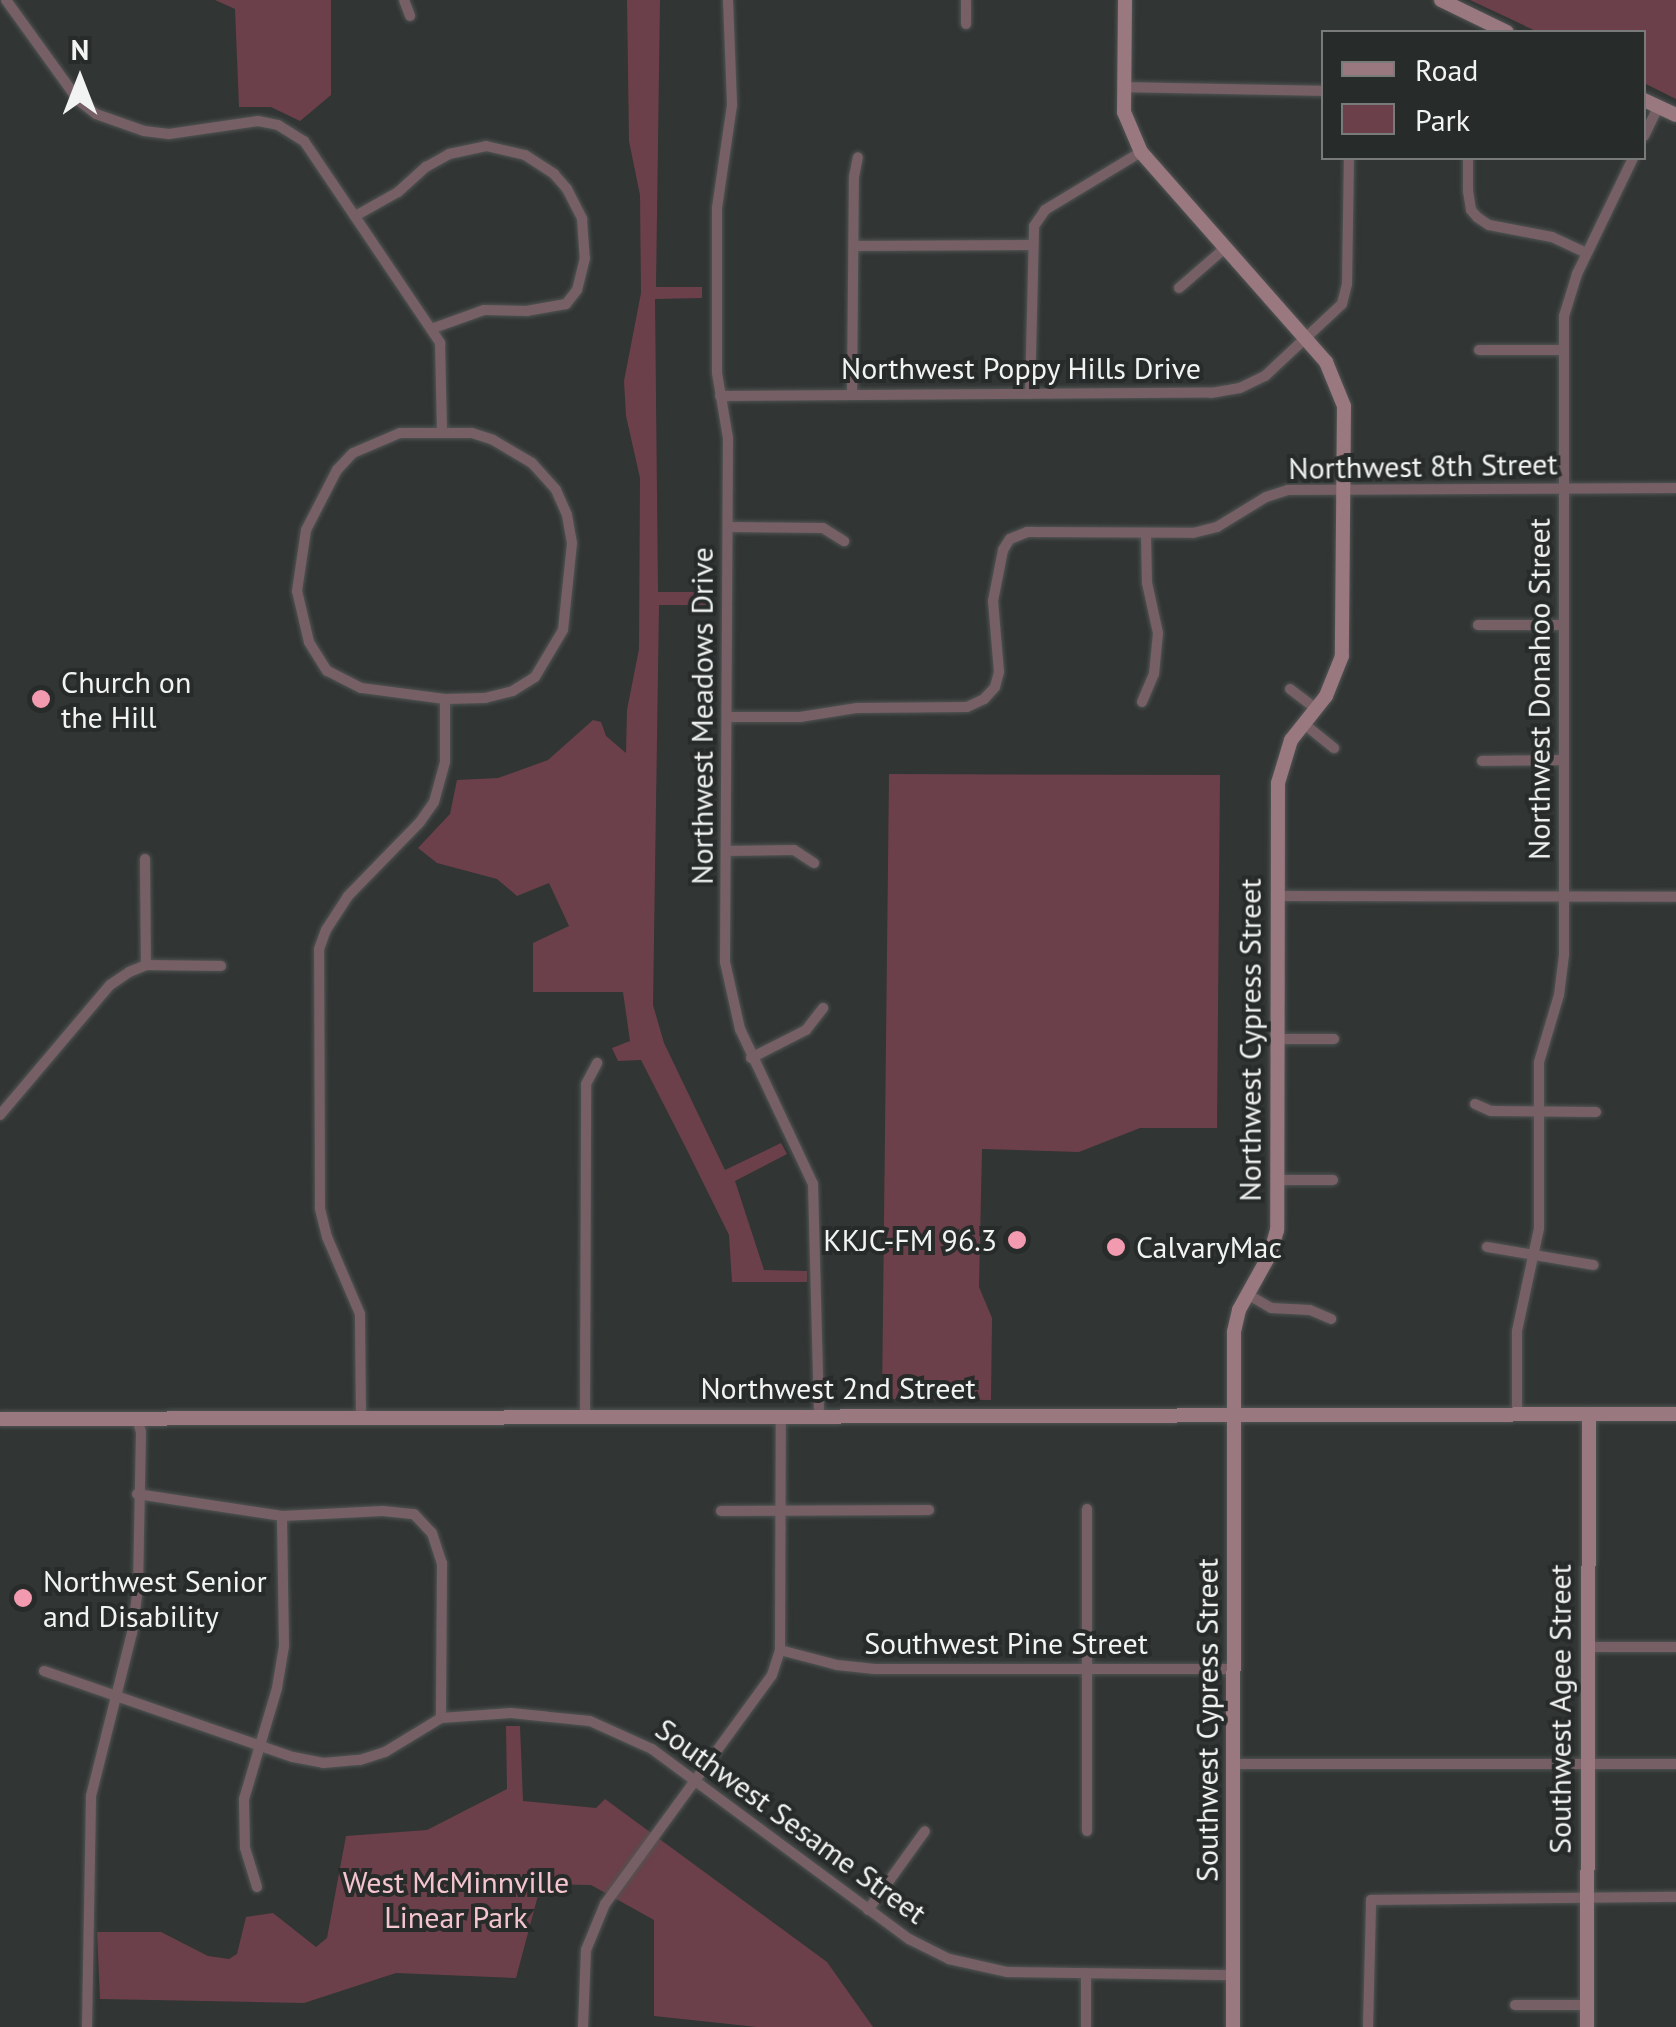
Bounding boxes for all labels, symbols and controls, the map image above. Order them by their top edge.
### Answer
north arrow [30,30,130,130]
legend [1321,30,1646,160]
text: N [71,31,89,68]
text: Road [1415,50,1479,89]
text: Park [1415,100,1470,139]
street label: Northwest Poppy Hills Drive [840,350,1202,386]
street label: Northwest 8th Street [1288,446,1558,486]
street label: Northwest Donahoo Street [1521,518,1557,860]
street label: Northwest Meadows Drive [684,547,720,885]
place label: Church on the Hill [61,664,191,734]
marker: Church on the Hill [30,688,52,710]
street label: Northwest Cypress Street [1232,878,1268,1202]
place label: KKJC-FM 96.3 [823,1222,997,1258]
marker: KKJC-FM 96.3 [1006,1229,1028,1251]
place label: CalvaryMac [1136,1229,1282,1265]
marker: CalvaryMac [1105,1236,1127,1258]
street label: Northwest 2nd Street [700,1370,976,1406]
street label: Southwest Cypress Street [1189,1558,1225,1882]
place label: Northwest Senior and Disability [43,1563,267,1634]
street label: Southwest Agee Street [1542,1564,1578,1854]
marker: Northwest Senior and Disability [12,1587,34,1609]
street label: Southwest Pine Street [864,1625,1148,1661]
street label: Southwest Sesame Street [649,1711,933,1931]
park label: West McMinnville Linear Park [343,1864,569,1934]

